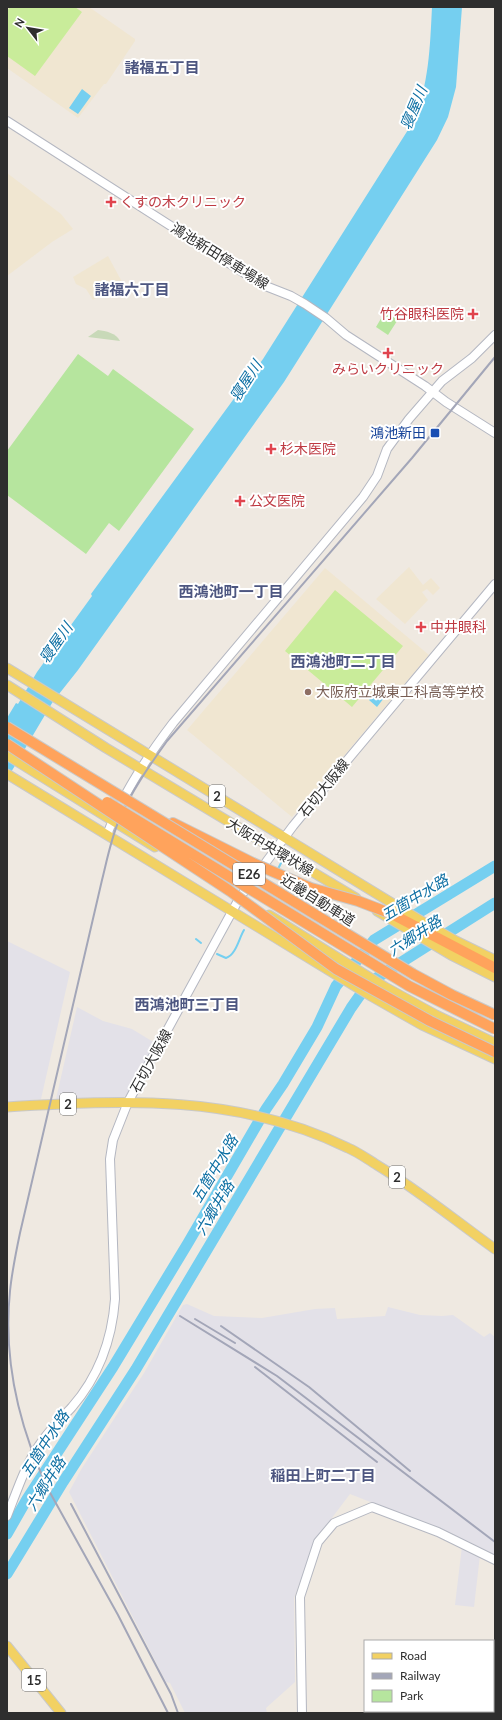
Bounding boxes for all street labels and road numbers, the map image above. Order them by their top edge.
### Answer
street label: 鴻池新田停車場線 [168,219,272,292]
street label: 石切大阪線 [295,755,352,820]
road number: 2 [209,785,225,807]
street label: 大阪中央環状線 [224,814,317,879]
road number: E26 [233,863,265,885]
street label: 近畿自動車道 [278,870,358,929]
street label: 石切大阪線 [126,1026,175,1095]
road number: 2 [60,1093,76,1115]
road number: 2 [389,1166,405,1188]
road number: 15 [22,1669,46,1691]

